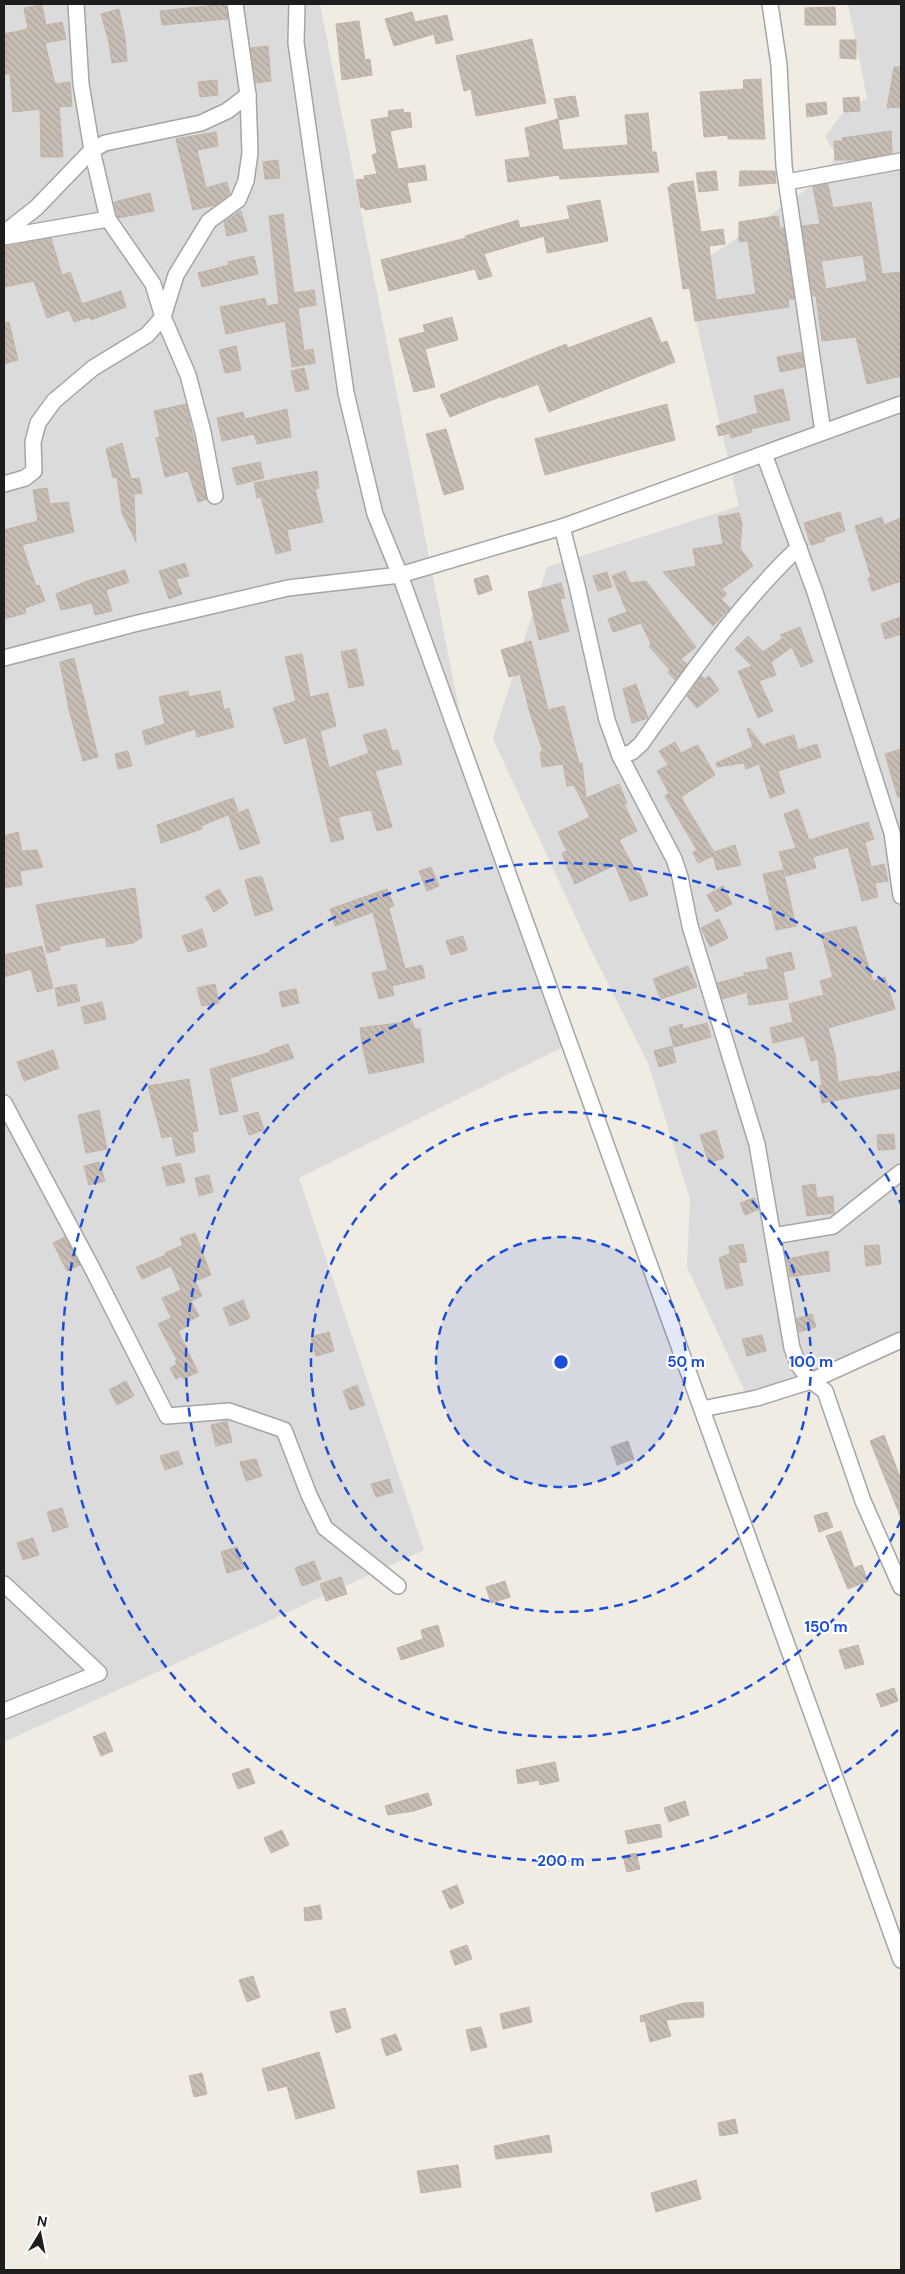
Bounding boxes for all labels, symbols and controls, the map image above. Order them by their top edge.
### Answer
text: 50 m [667,1352,705,1372]
text: 100 m [789,1352,833,1372]
centre of rings [552,1353,570,1371]
text: 150 m [805,1617,848,1637]
text: 200 m [537,1851,585,1871]
north arrow [15,2209,65,2259]
text: N [36,2211,49,2231]

